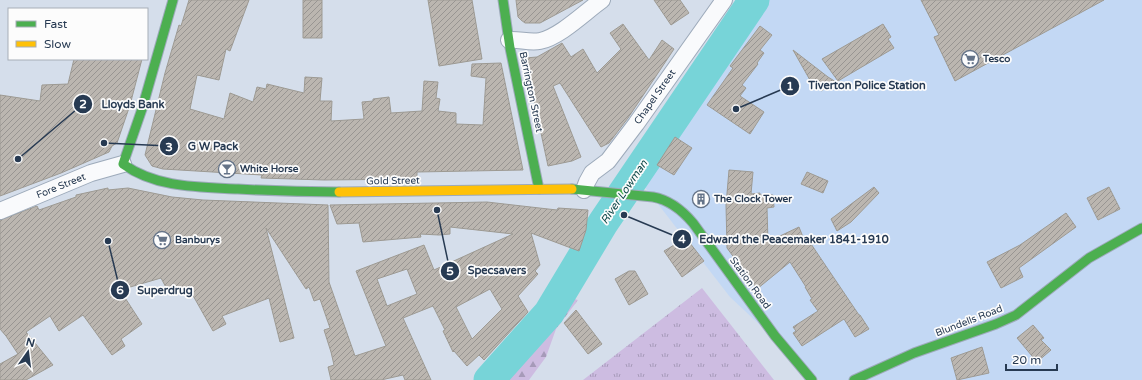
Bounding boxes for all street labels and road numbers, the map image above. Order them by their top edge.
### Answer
street label: Barrington Street [517,51,545,134]
street label: Chapel Street [632,67,678,127]
street label: Fore Street [35,171,88,201]
street label: Gold Street [366,175,420,187]
street label: Station Road [727,255,773,311]
street label: Blundells Road [934,303,1004,339]

